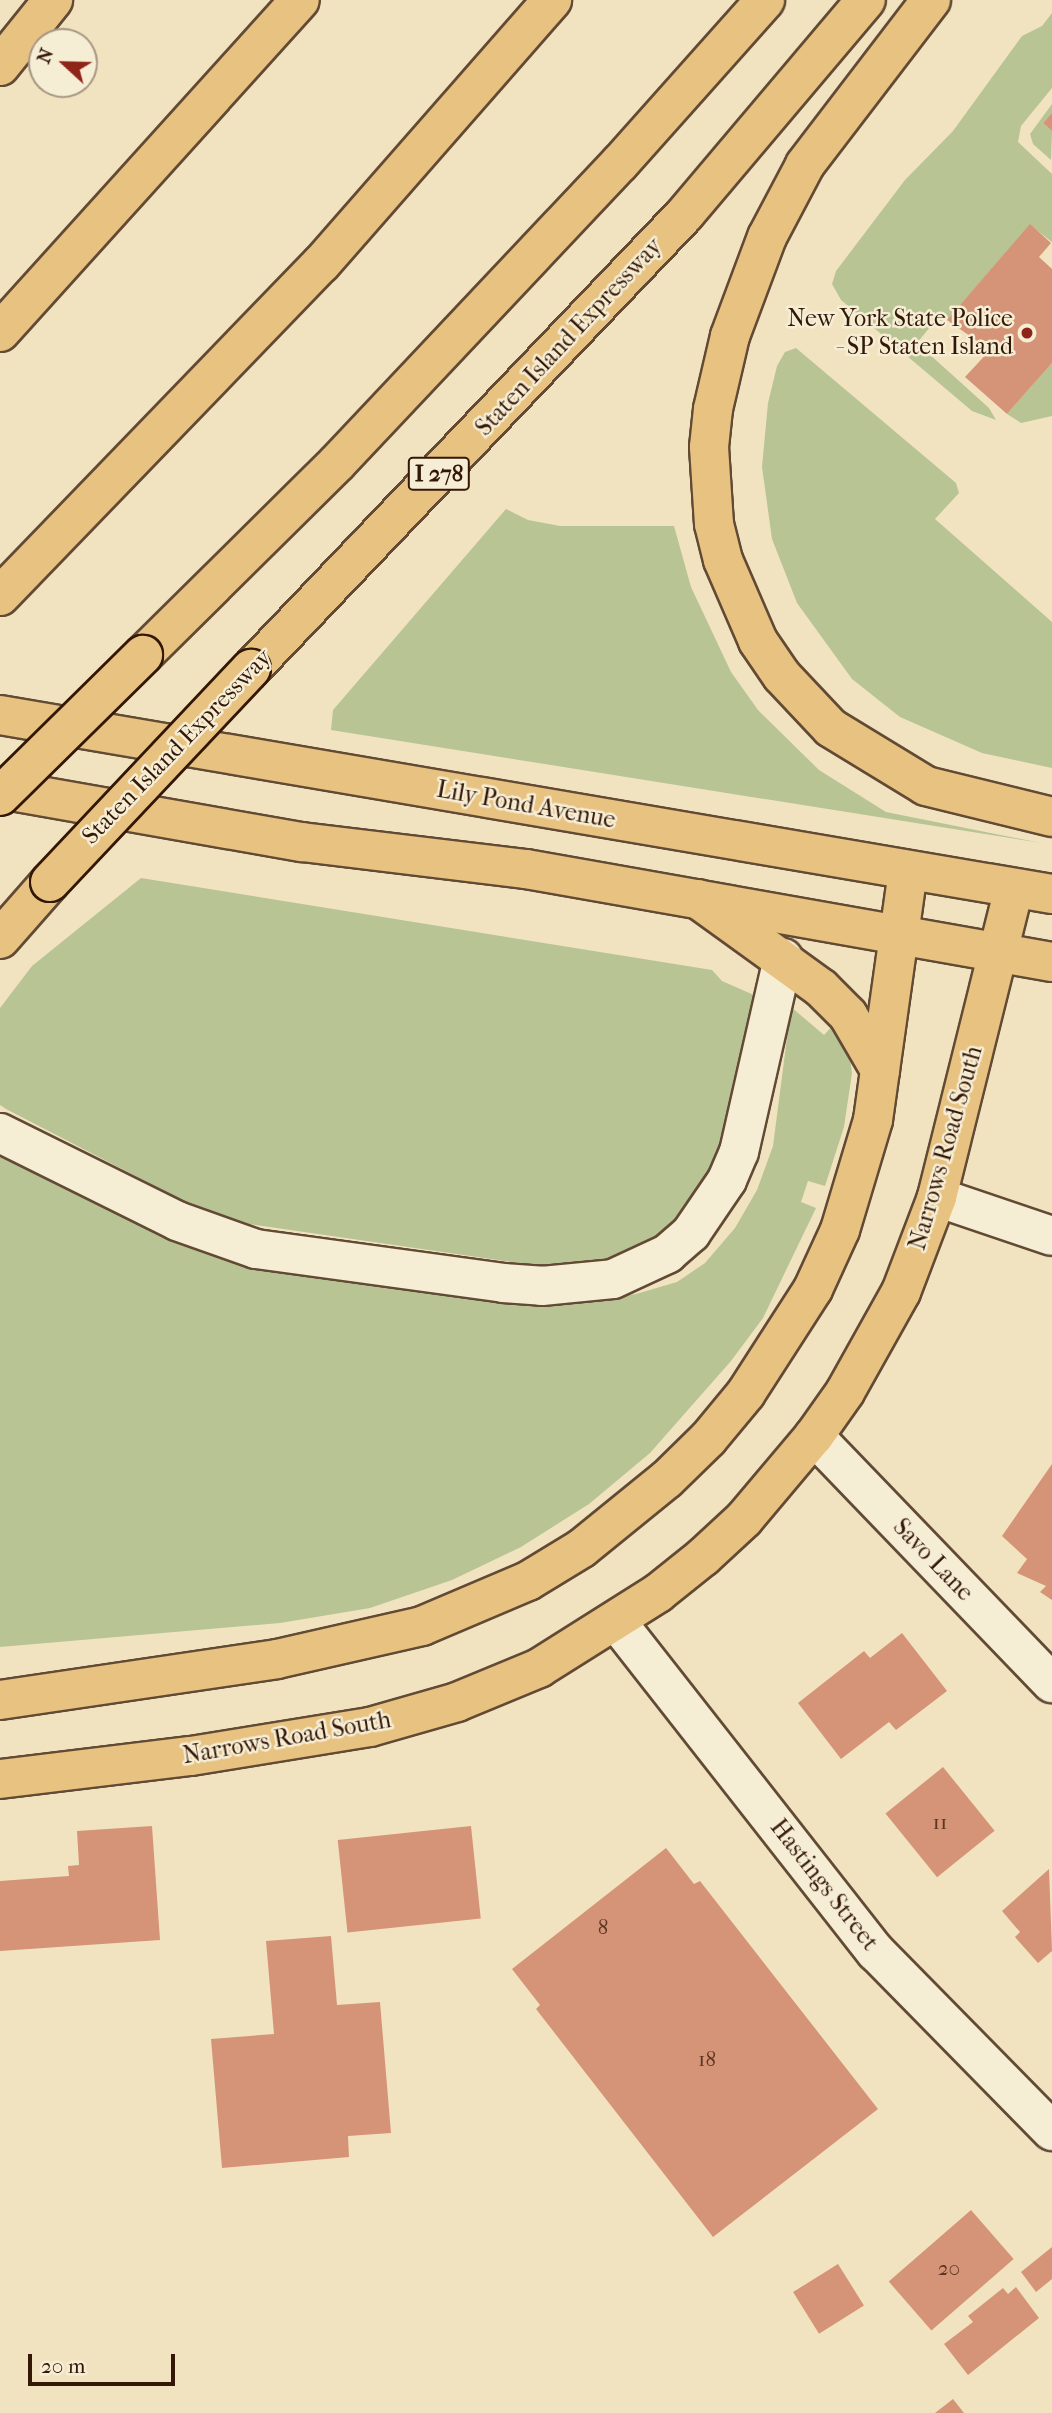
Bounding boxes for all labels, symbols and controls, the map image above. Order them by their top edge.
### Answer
north arrow [28,28,98,98]
text: N [32,45,58,67]
street label: Staten Island Expressway [470,232,668,442]
place label: New York State Police - SP Staten Island [787,305,1013,361]
marker: New York State Police - SP Staten Island [1019,325,1035,341]
road number: I 278 [408,454,471,494]
street label: Staten Island Expressway [76,643,278,851]
street label: Lily Pond Avenue [434,775,618,835]
street label: Narrows Road South [903,1043,989,1253]
street label: Savo Lane [887,1513,979,1607]
street label: Narrows Road South [181,1705,393,1771]
house number: 11 [933,1809,947,1835]
street label: Hastings Street [764,1814,884,1956]
house number: 8 [598,1914,608,1940]
house number: 18 [698,2046,716,2072]
house number: 20 [938,2255,960,2281]
scale bar [32,2340,178,2384]
text: 20 m [41,2354,85,2378]

